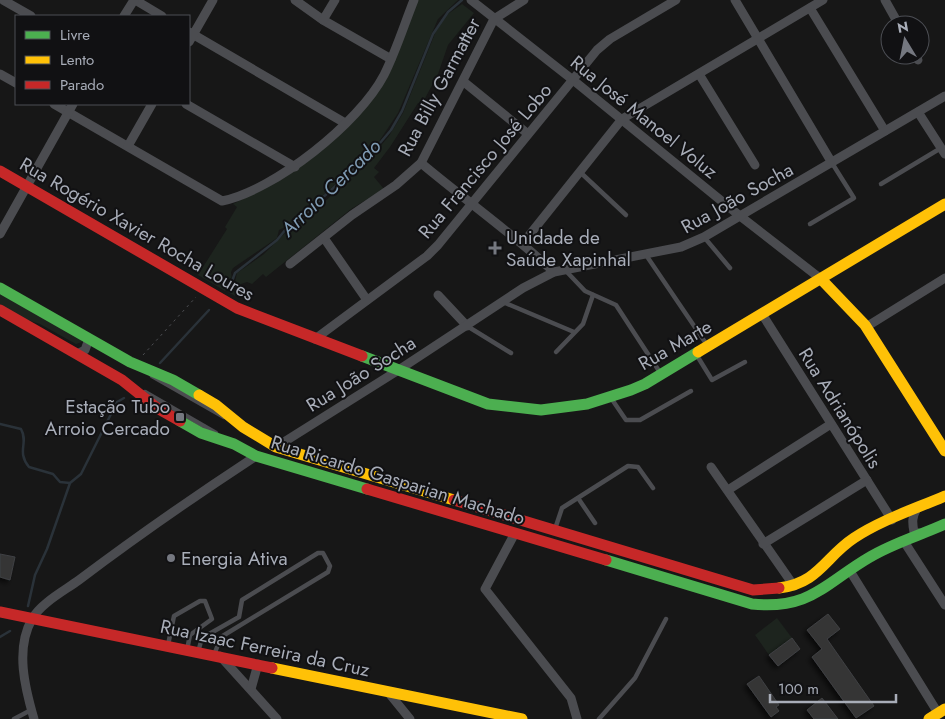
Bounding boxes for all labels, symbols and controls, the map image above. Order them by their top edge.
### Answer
street label: Rua Billy Garmatter [391,12,487,161]
legend [15,15,190,105]
north arrow [880,15,930,65]
text: N [896,16,910,38]
text: Livre [60,24,90,46]
text: Lento [60,49,94,71]
street label: Rua José Manoel Voluz [564,49,724,185]
text: Parado [60,74,104,96]
street label: Rua Francisco José Lobo [412,78,558,244]
water label: Arroio Cercado [274,132,388,244]
street label: Rua Rogério Xavier Rocha Loures [15,151,260,308]
street label: Rua João Socha [676,156,798,240]
place label: Unidade de Saúde Xapinhal [506,224,631,273]
marker: Unidade de Saúde Xapinhal [488,241,502,255]
street label: Rua Marte [633,313,717,377]
street label: Rua João Socha [301,330,421,418]
street label: Rua Adrianópolis [792,342,888,474]
place label: Estação Tubo Arroio Cercado [45,393,170,442]
marker: Estação Tubo Arroio Cercado [174,411,186,423]
street label: Rua Ricardo Gasparian Machado [268,428,528,532]
place label: Energia Ativa [181,545,288,572]
marker: Energia Ativa [165,552,177,564]
street label: Rua Izaac Ferreira da Cruz [158,613,372,683]
scale bar [770,672,896,704]
text: 100 m [778,678,819,700]

